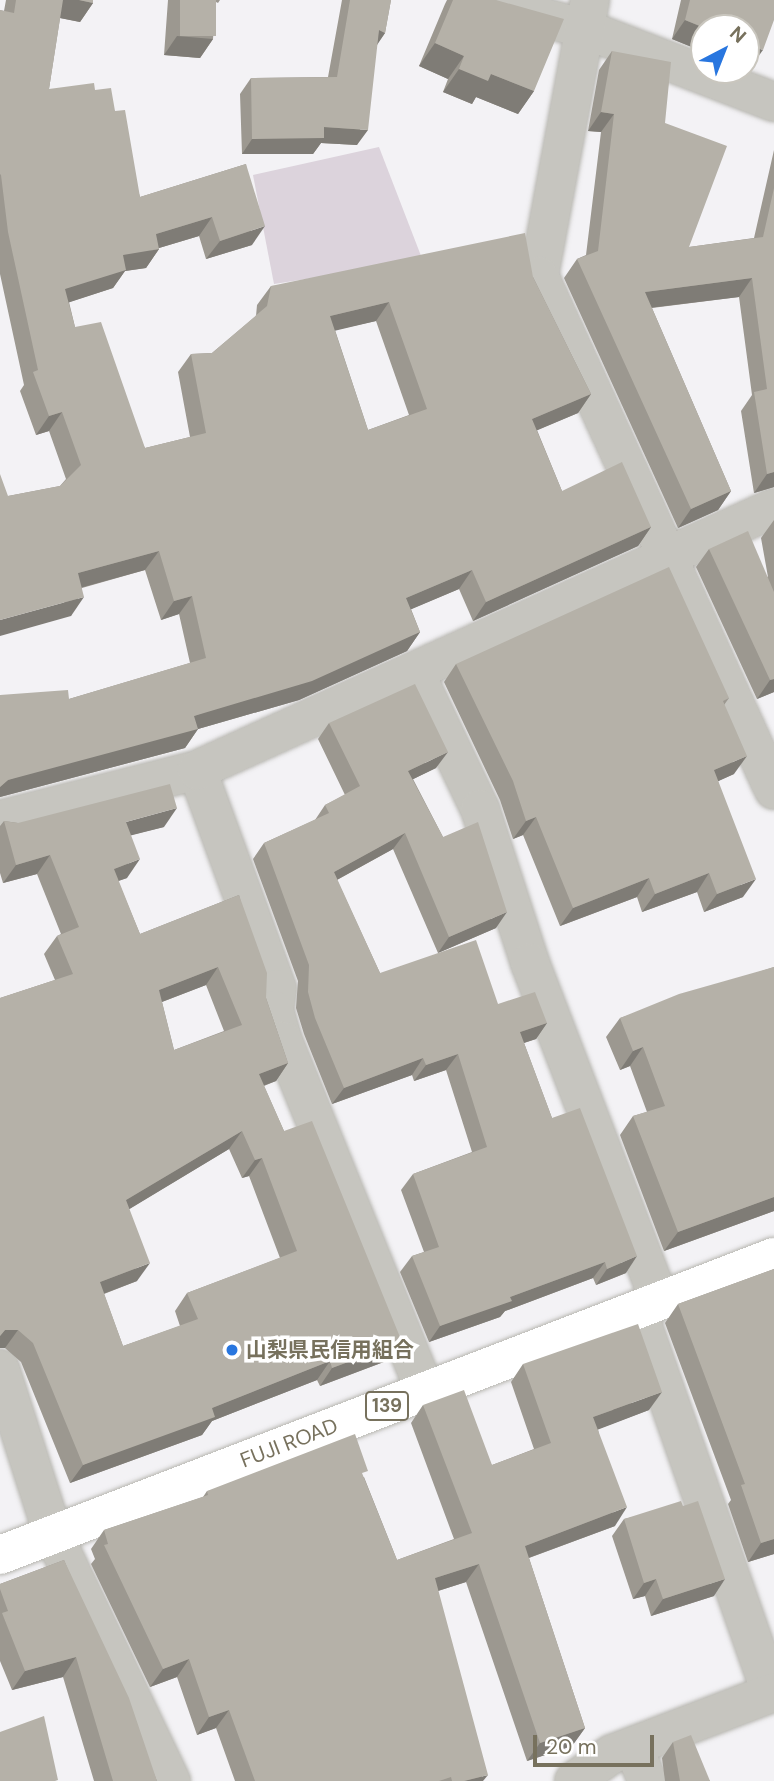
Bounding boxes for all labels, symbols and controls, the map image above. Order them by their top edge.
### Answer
north arrow [690,14,760,84]
text: N [725,21,752,48]
place label: 山梨県民信用組合 [246,1337,414,1363]
marker: 山梨県民信用組合 [224,1342,240,1358]
road number: 139 [364,1390,410,1422]
street label: FUJI ROAD [237,1413,341,1473]
scale bar [536,1722,657,1766]
text: 20 m [546,1733,597,1761]

